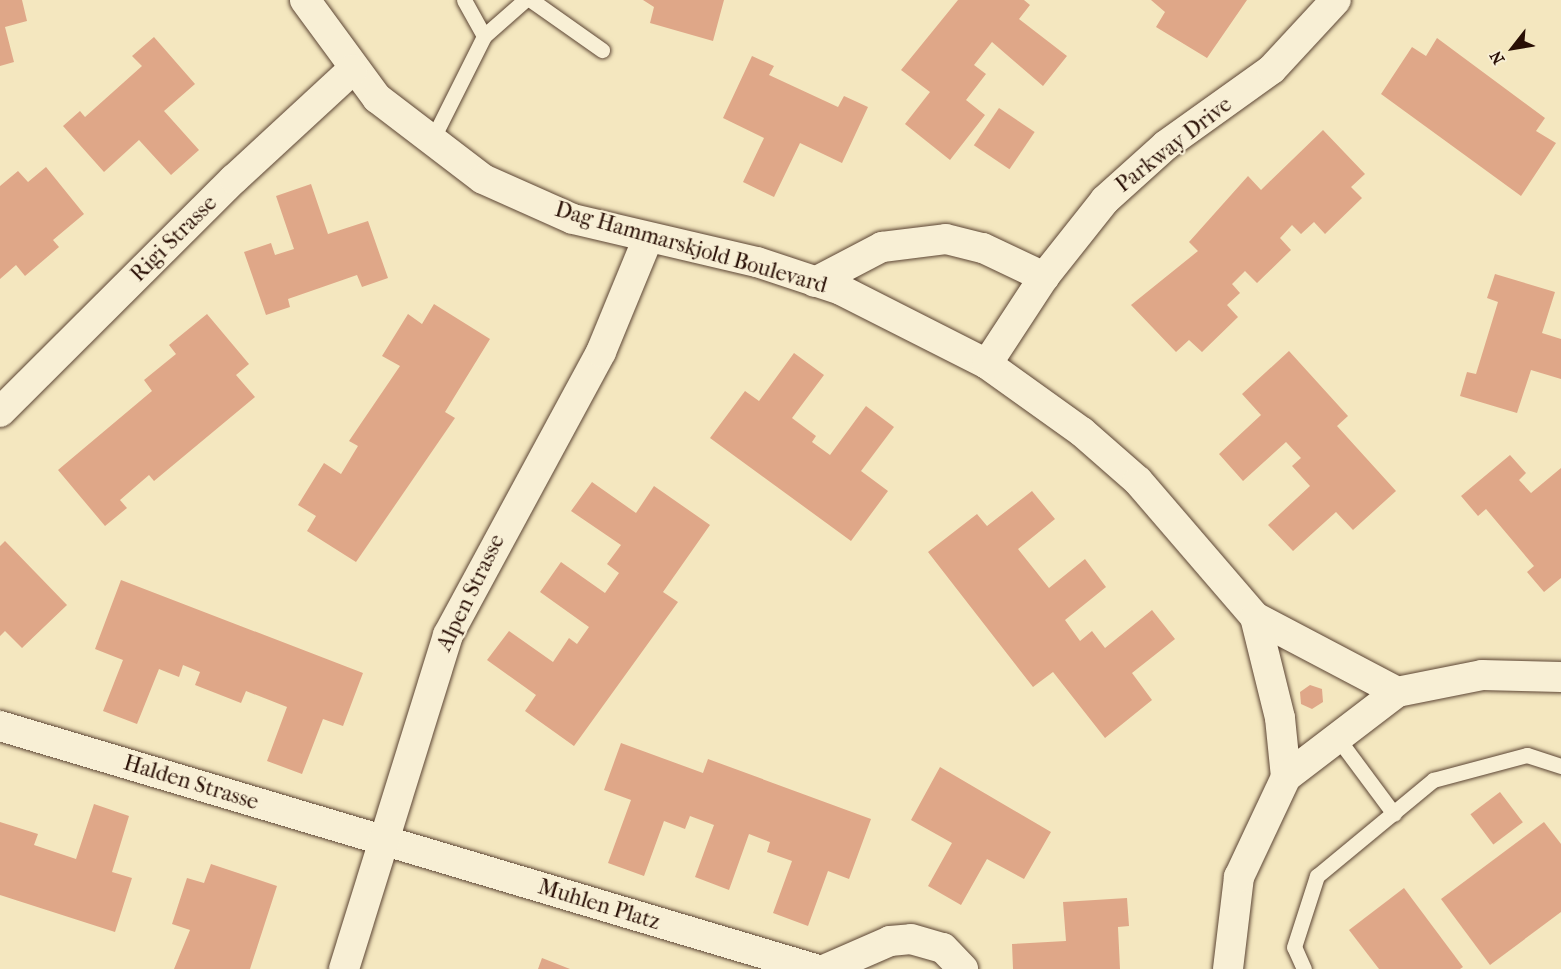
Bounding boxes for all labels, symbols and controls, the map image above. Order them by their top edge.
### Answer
north arrow [1483,18,1543,78]
text: N [1486,47,1508,68]
street label: Parkway Drive [1111,92,1237,198]
street label: Rigi Strasse [125,190,223,288]
street label: Dag Hammarskjold Boulevard [552,196,830,300]
street label: Alpen Strasse [431,530,511,656]
street label: Halden Strasse [120,750,262,816]
street label: Muhlen Platz [535,874,663,936]

